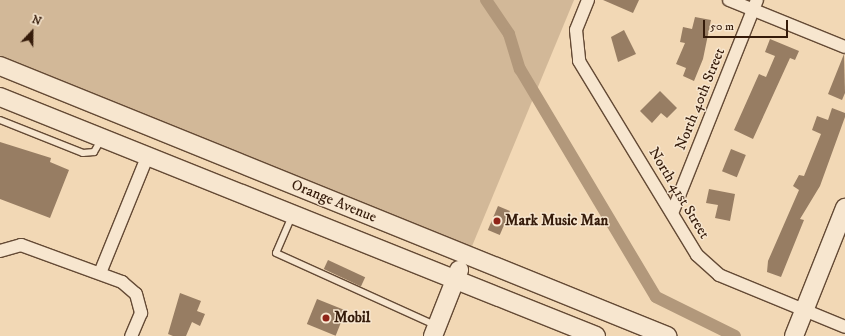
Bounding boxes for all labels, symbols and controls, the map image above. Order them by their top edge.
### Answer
north arrow [12,12,52,52]
scale bar [705,12,790,38]
text: N [30,13,43,29]
text: 50 m [710,19,734,34]
street label: North 40th Street [671,45,729,153]
street label: North 41st Street [645,144,713,242]
street label: Orange Avenue [289,176,379,226]
place label: Mark Music Man [505,212,608,230]
marker: Mark Music Man [492,216,502,226]
place label: Mobil [334,309,370,327]
marker: Mobil [321,313,331,323]

